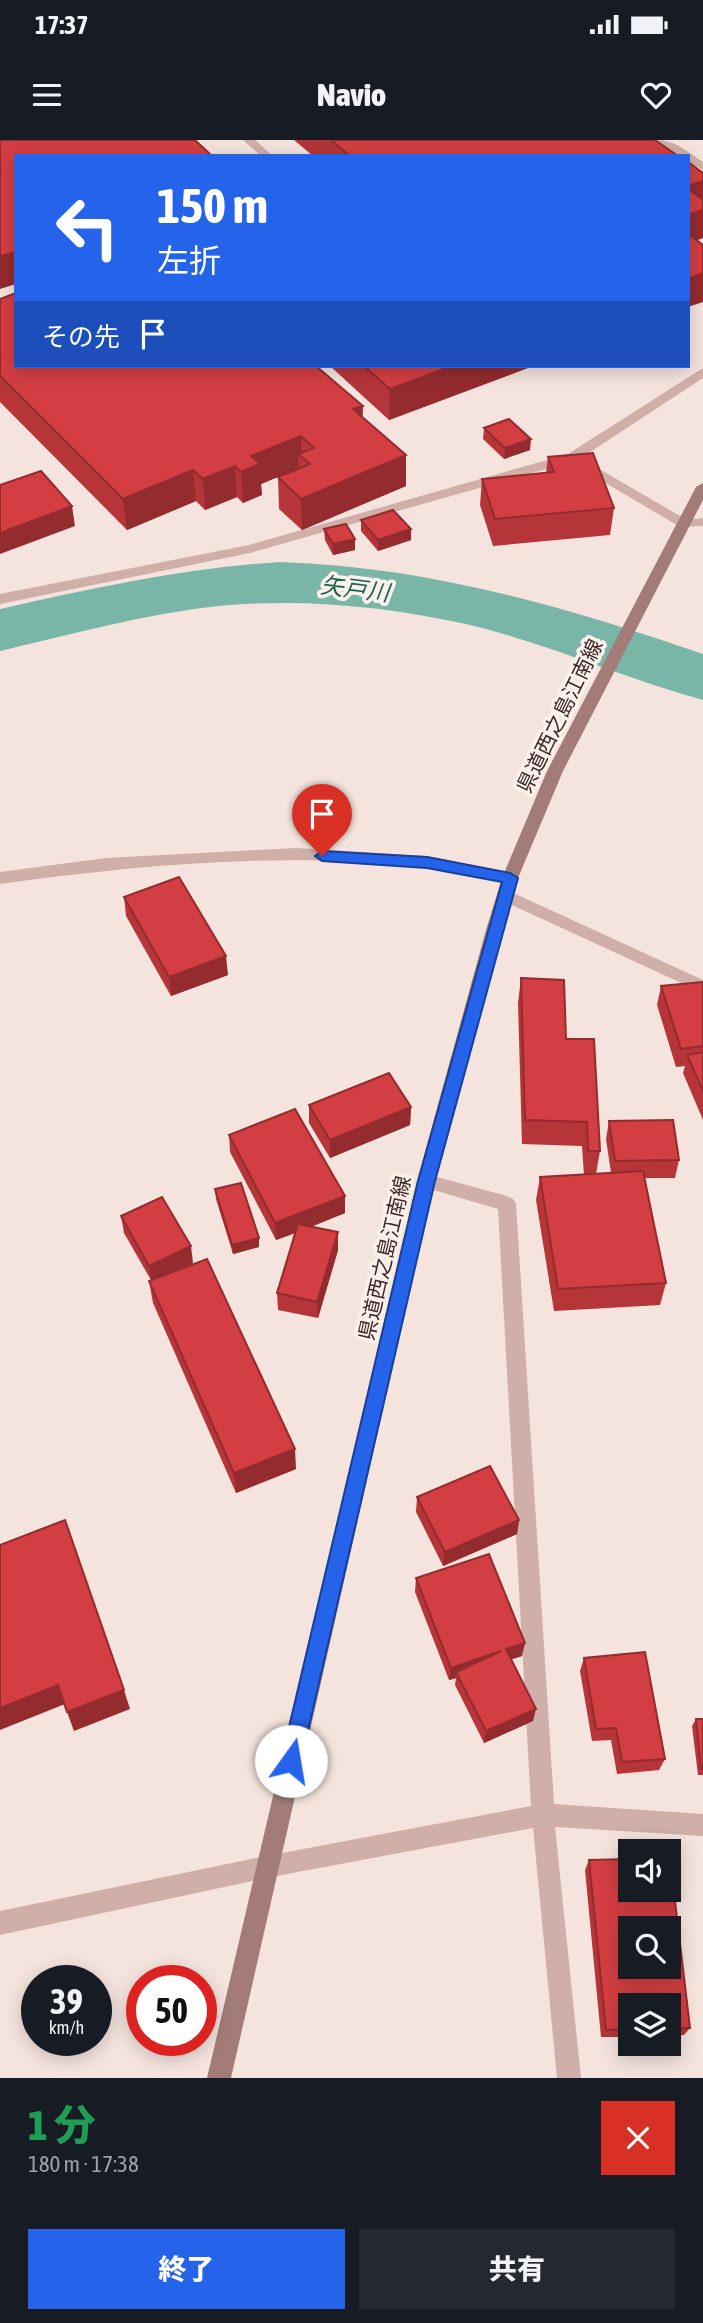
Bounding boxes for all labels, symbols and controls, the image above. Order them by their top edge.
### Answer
text: 17:37 [35,10,89,40]
icon: menu [28,76,66,114]
text: Navio [317,76,386,113]
icon: heart [637,76,675,114]
text: 150 m [157,177,268,233]
icon: left [42,182,133,273]
text: 左折 [157,242,221,279]
icon: arrive [134,315,172,353]
text: その先 [42,322,120,352]
water label: 矢戸川 [319,572,394,606]
street label: 県道西之島江南線 [511,635,607,796]
pin [292,784,352,856]
icon: arrive [303,795,341,833]
street label: 県道西之島江南線 [353,1173,415,1342]
position arrow [254,1724,328,1798]
map controls [618,1839,681,2056]
button: sound [618,1839,681,1902]
button: search [618,1916,681,1979]
speed limit sign: 50 [126,1965,217,2056]
text: 39 [50,1981,83,2021]
button: layers [618,1993,681,2056]
text: km/h [49,2017,84,2038]
text: 1 分 [28,2101,96,2149]
button: close [601,2101,675,2175]
text: 180 m · 17:38 [28,2151,139,2177]
button: 終了 [28,2229,345,2309]
button: 共有 [359,2229,675,2309]

